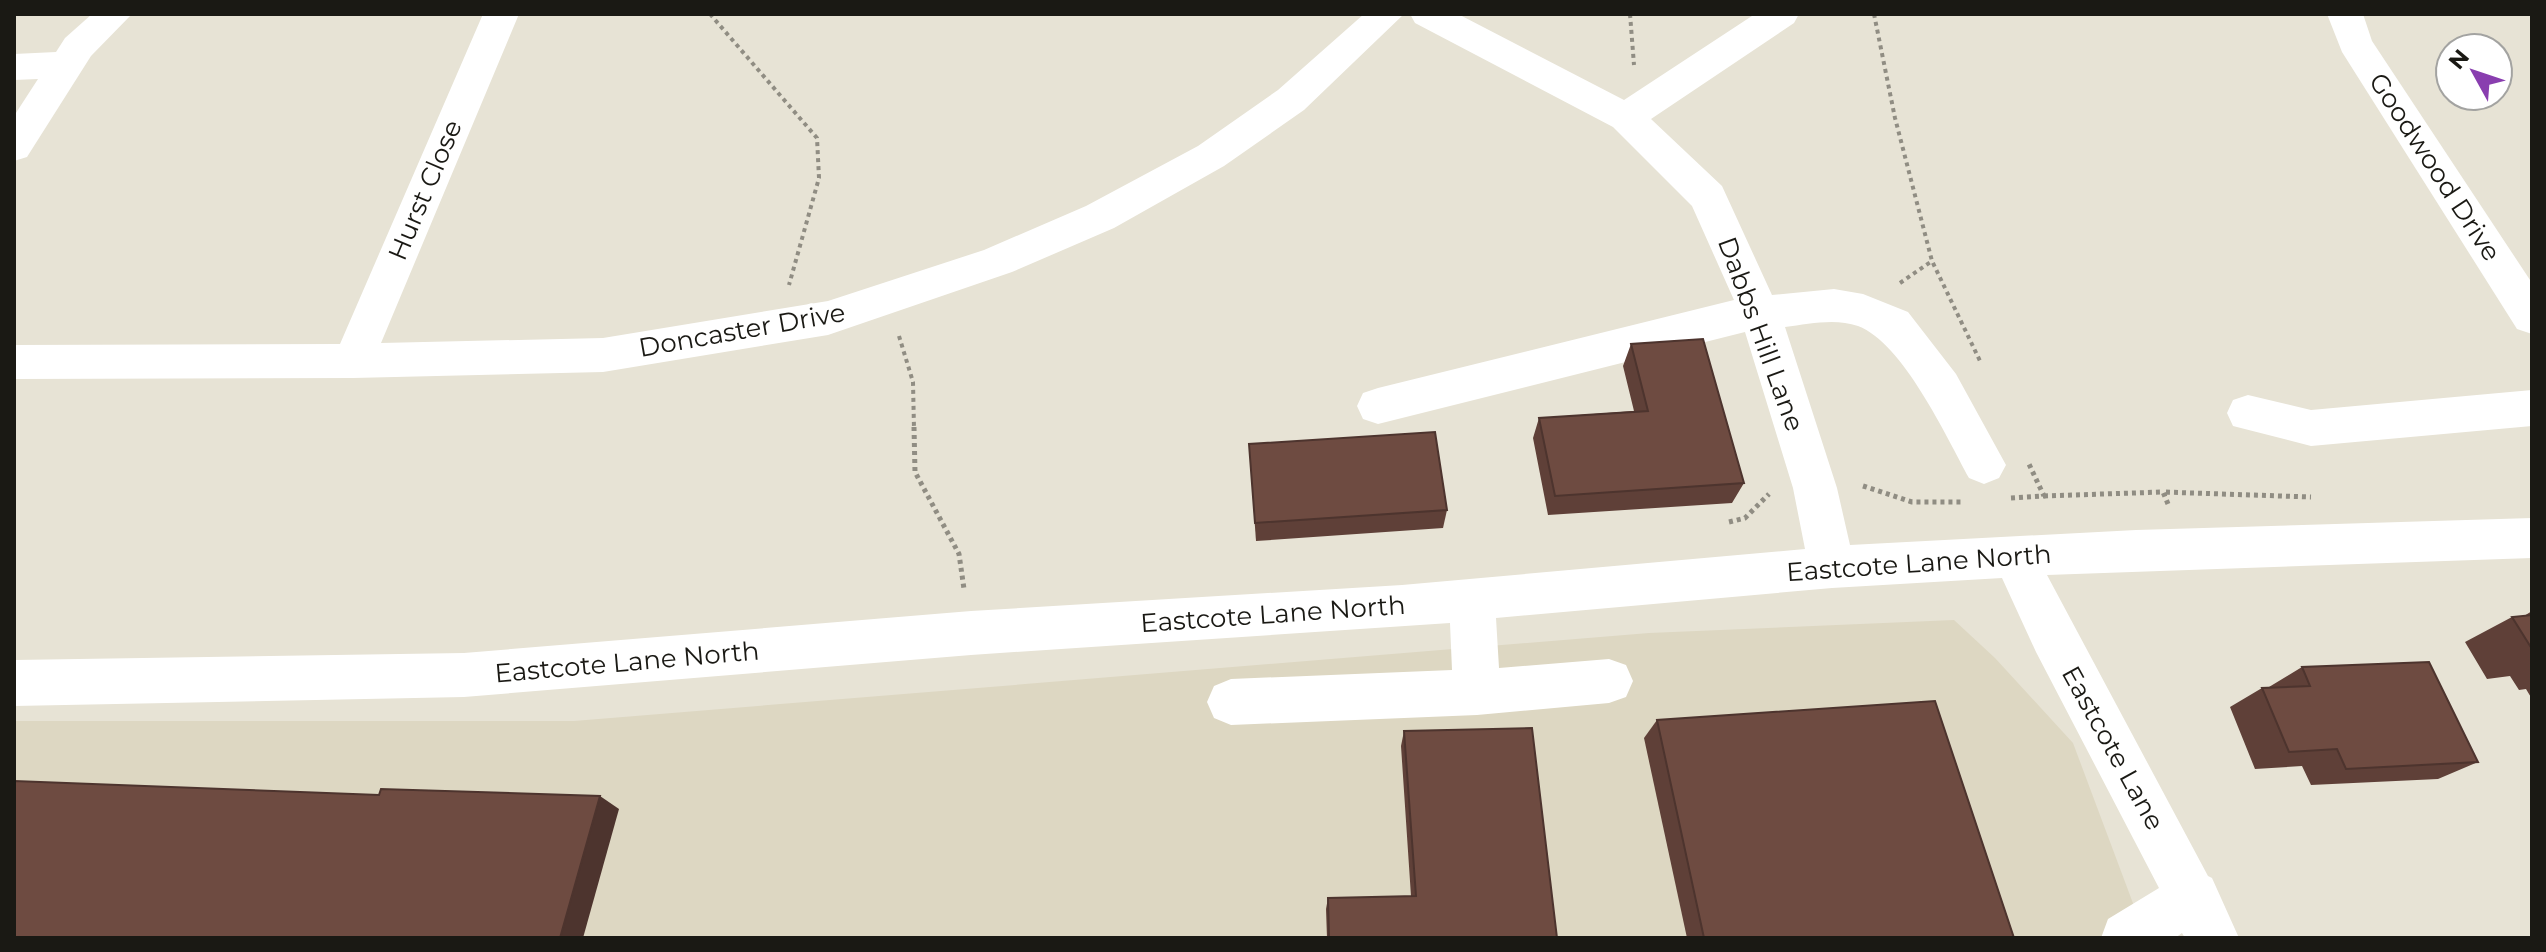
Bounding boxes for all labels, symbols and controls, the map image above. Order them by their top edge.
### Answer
north arrow [2434,32,2514,112]
text: N [2443,44,2475,75]
street label: Goodwood Drive [2362,67,2508,267]
street label: Hurst Close [381,115,469,265]
street label: Dabbs Hill Lane [1711,232,1811,436]
street label: Doncaster Drive [636,296,848,364]
street label: Eastcote Lane North [1785,538,2053,588]
street label: Eastcote Lane North [1139,589,1407,639]
street label: Eastcote Lane North [493,634,761,690]
street label: Eastcote Lane [2055,660,2171,836]

